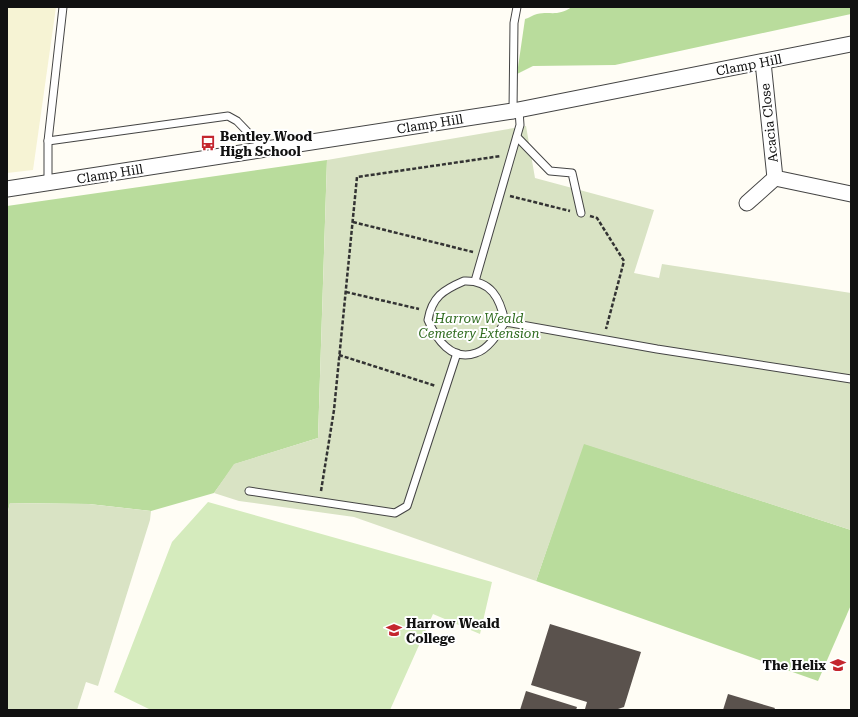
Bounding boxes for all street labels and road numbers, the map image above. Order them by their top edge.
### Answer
street label: Clamp Hill [715,51,783,79]
street label: Acacia Close [757,83,781,163]
street label: Clamp Hill [396,111,464,137]
street label: Clamp Hill [76,161,144,187]

